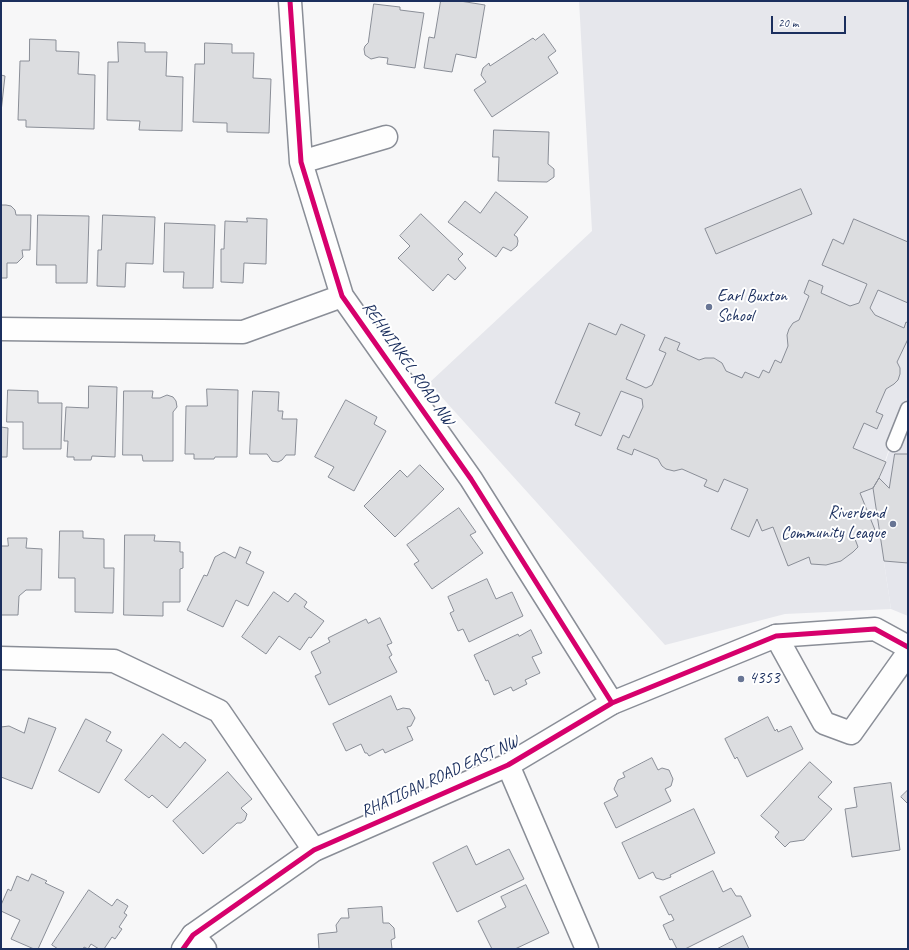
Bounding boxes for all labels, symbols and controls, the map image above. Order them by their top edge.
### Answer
scale bar [773,8,848,34]
text: 20 m [778,15,798,31]
place label: Earl Buxton School [717,287,787,327]
street label: REHWINKEL ROAD NW [358,298,458,430]
marker: Earl Buxton School [704,302,714,312]
place label: Riverbend Community League [781,504,885,544]
marker: Riverbend Community League [888,519,898,529]
place label: 4353 [749,669,780,689]
marker: 4353 [736,674,746,684]
street label: RHATIGAN ROAD EAST NW [358,731,522,823]

